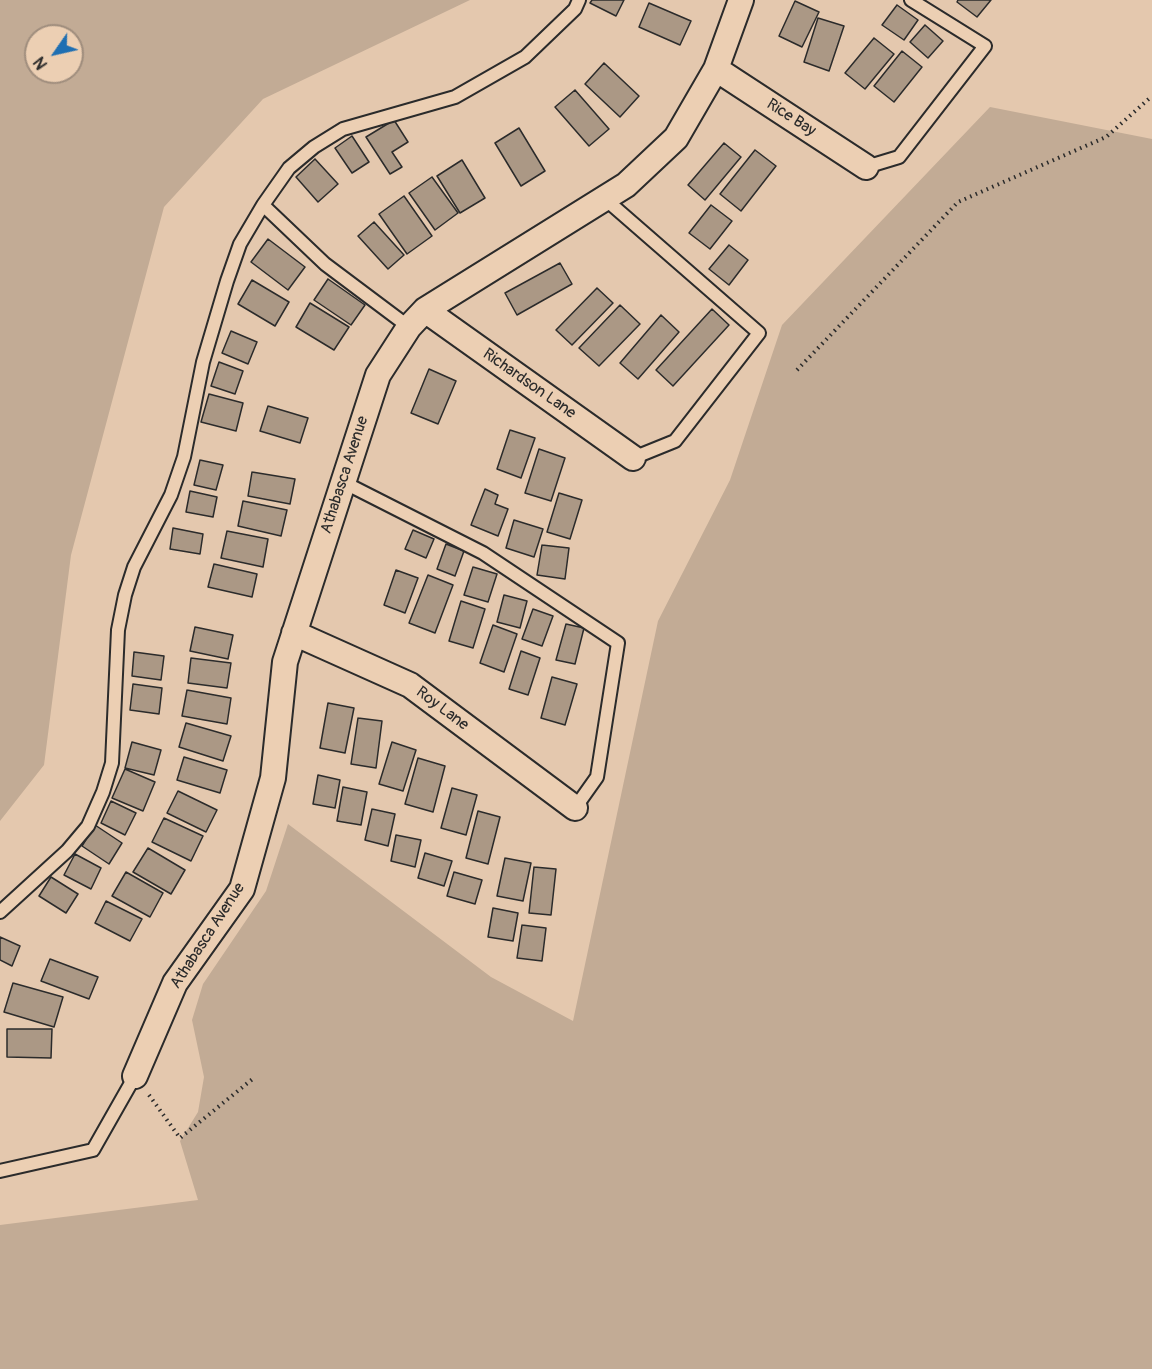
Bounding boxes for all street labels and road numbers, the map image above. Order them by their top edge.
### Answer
street label: Rice Bay [763,95,819,141]
street label: Richardson Lane [479,345,579,423]
street label: Athabasca Avenue [317,414,373,536]
street label: Roy Lane [412,683,472,735]
street label: Athabasca Avenue [167,879,249,993]

